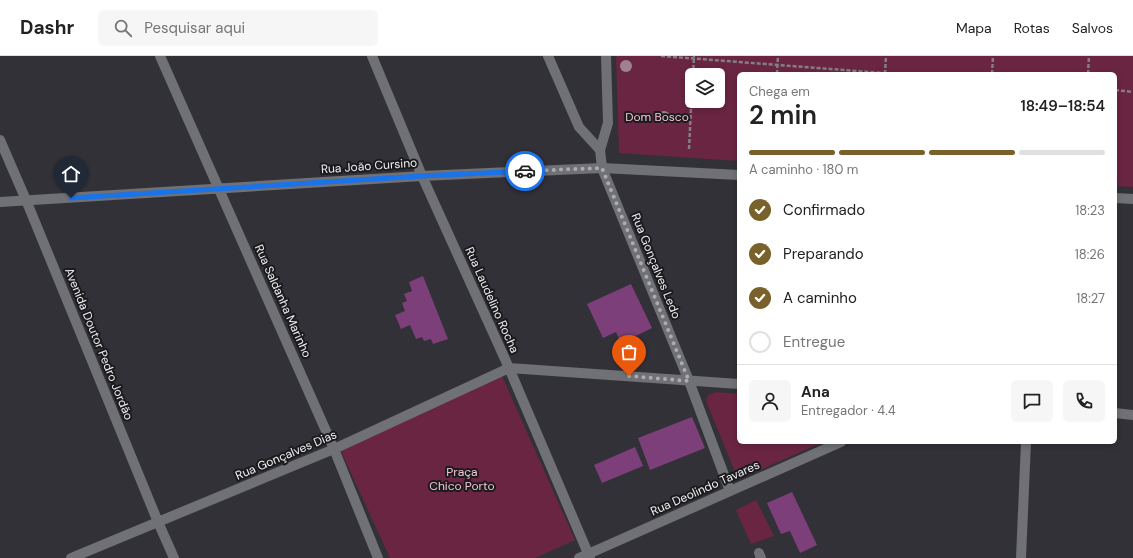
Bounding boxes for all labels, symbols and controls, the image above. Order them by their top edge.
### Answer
search box [98,10,378,46]
text: Dashr [20,15,74,40]
icon: search [112,17,134,39]
text: Pesquisar aqui [144,18,245,38]
text: Mapa [956,19,992,37]
text: Rotas [1014,19,1050,37]
text: Salvos [1072,19,1113,37]
map controls [685,68,725,108]
button: layers [685,68,725,108]
text: Chega em [749,83,810,100]
text: 18:49–18:54 [1020,96,1105,116]
text: 2 min [749,98,817,132]
park label: Dom Bosco [625,109,689,125]
courier [505,151,545,191]
street label: Rua João Cursino [320,155,418,177]
pin [54,157,88,198]
icon: car [514,160,536,182]
text: A caminho · 180 m [749,161,858,178]
icon: home [60,163,82,185]
icon: check [749,199,771,221]
text: Confirmado [783,200,865,220]
text: 18:23 [1075,202,1105,219]
street label: Rua Gonçalves Ledo [628,211,684,321]
street label: Rua Saldanha Marinho [251,242,315,360]
icon: check [749,243,771,265]
street label: Rua Laudelino Rocha [461,244,523,356]
text: Preparando [783,244,864,264]
text: 18:26 [1075,246,1105,263]
street label: Avenida Doutor Pedro Jordão [61,266,137,422]
icon: check [749,287,771,309]
text: A caminho [783,288,857,308]
text: 18:27 [1076,290,1105,307]
text: Entregue [783,332,845,352]
pin [612,335,646,376]
icon: bag [618,341,640,363]
button: person [749,380,791,422]
button: chat [1011,380,1053,422]
button: phone [1063,380,1105,422]
text: Ana [801,382,830,402]
text: Entregador · 4.4 [801,402,896,419]
street label: Rua Gonçalves Dias [233,426,339,484]
street label: Rua Deolindo Tavares [648,457,762,519]
park label: Praça Chico Porto [429,464,495,494]

